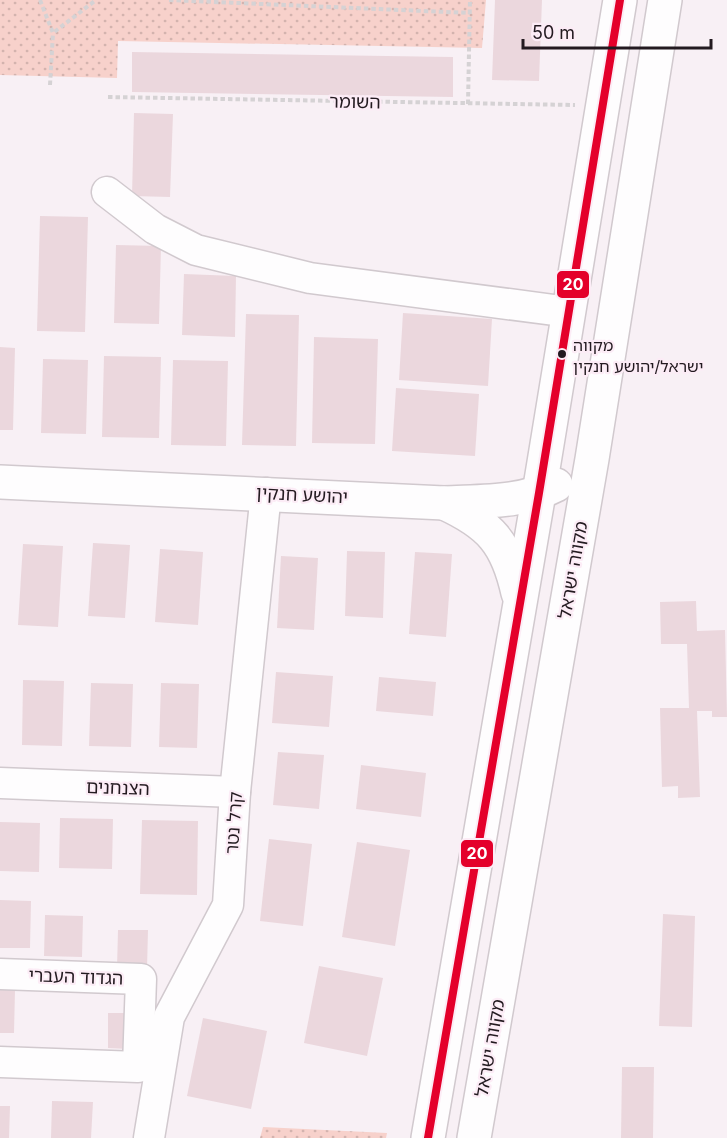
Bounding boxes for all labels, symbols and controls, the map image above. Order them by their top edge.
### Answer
scale bar [523,12,710,50]
text: 50 m [532,22,575,43]
street label: השומר [329,91,381,112]
line badge: 20 [556,270,590,299]
text: 20 [563,274,584,294]
place label: מקווה ישראל/יהושע חנקין [573,335,703,376]
marker: מקווה ישראל/יהושע חנקין [556,348,568,360]
street label: יהושע חנקין [256,482,348,507]
street label: מקווה ישראל [554,519,591,620]
street label: הצנחנים [86,776,150,799]
street label: קרל נטר [221,791,246,855]
line badge: 20 [460,839,494,868]
text: 20 [467,843,488,863]
street label: הגדוד העברי [28,964,124,989]
street label: מקווה ישראל [471,997,508,1098]

